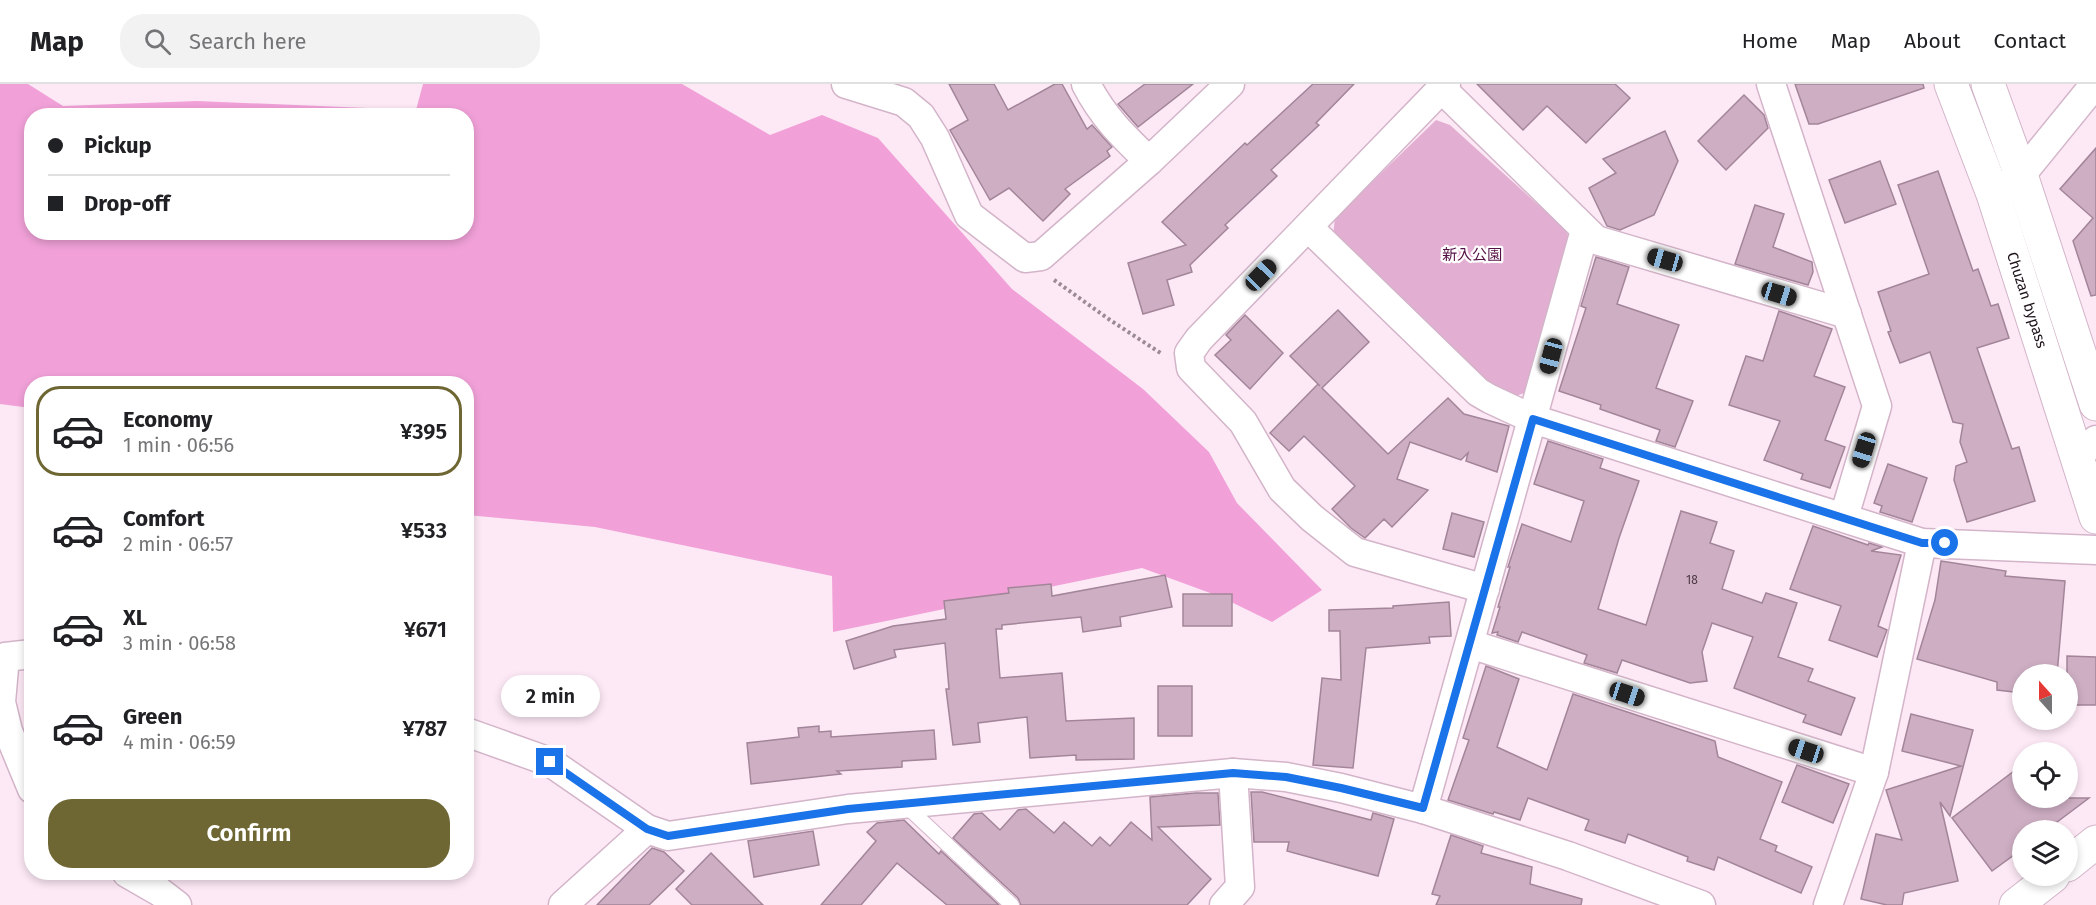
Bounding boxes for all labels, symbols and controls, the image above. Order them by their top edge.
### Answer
search box [120,14,540,68]
text: Map [30,25,84,58]
icon: search [141,25,174,58]
text: Search here [189,28,307,55]
text: Home [1742,28,1798,54]
text: Map [1831,28,1871,54]
text: About [1904,28,1961,54]
text: Contact [1994,28,2066,54]
text: Pickup [84,132,152,159]
text: Drop-off [84,190,170,217]
park label: 新入公園 [1442,246,1502,264]
car [1645,246,1685,274]
street label: Chuzan bypass [2003,250,2051,350]
car [1242,256,1280,294]
car [1759,280,1799,308]
car [1538,336,1564,376]
icon: car [51,404,105,458]
text: Economy [123,406,212,433]
text: ¥395 [400,418,447,445]
car [1850,430,1878,470]
text: 1 min · 06:56 [123,433,234,457]
icon: car [51,503,105,557]
text: Comfort [123,505,204,532]
text: ¥533 [401,517,447,544]
route start [1931,529,1958,556]
text: 2 min · 06:57 [123,532,233,556]
house number: 18 [1686,573,1698,587]
icon: car [51,602,105,656]
text: XL [123,604,147,631]
text: ¥671 [404,616,447,643]
text: 3 min · 06:58 [123,631,236,655]
north arrow [2012,664,2078,730]
map controls [2012,664,2078,886]
callout: 2 min [500,675,600,717]
car [1607,680,1647,708]
text: 2 min [526,684,575,708]
icon: car [51,701,105,755]
text: Green [123,703,182,730]
text: ¥787 [402,715,447,742]
text: 4 min · 06:59 [123,730,236,754]
car [1786,737,1826,765]
button: locate [2012,742,2078,808]
route end [536,748,563,775]
button: Confirm [48,799,450,868]
button: layers [2012,820,2078,886]

